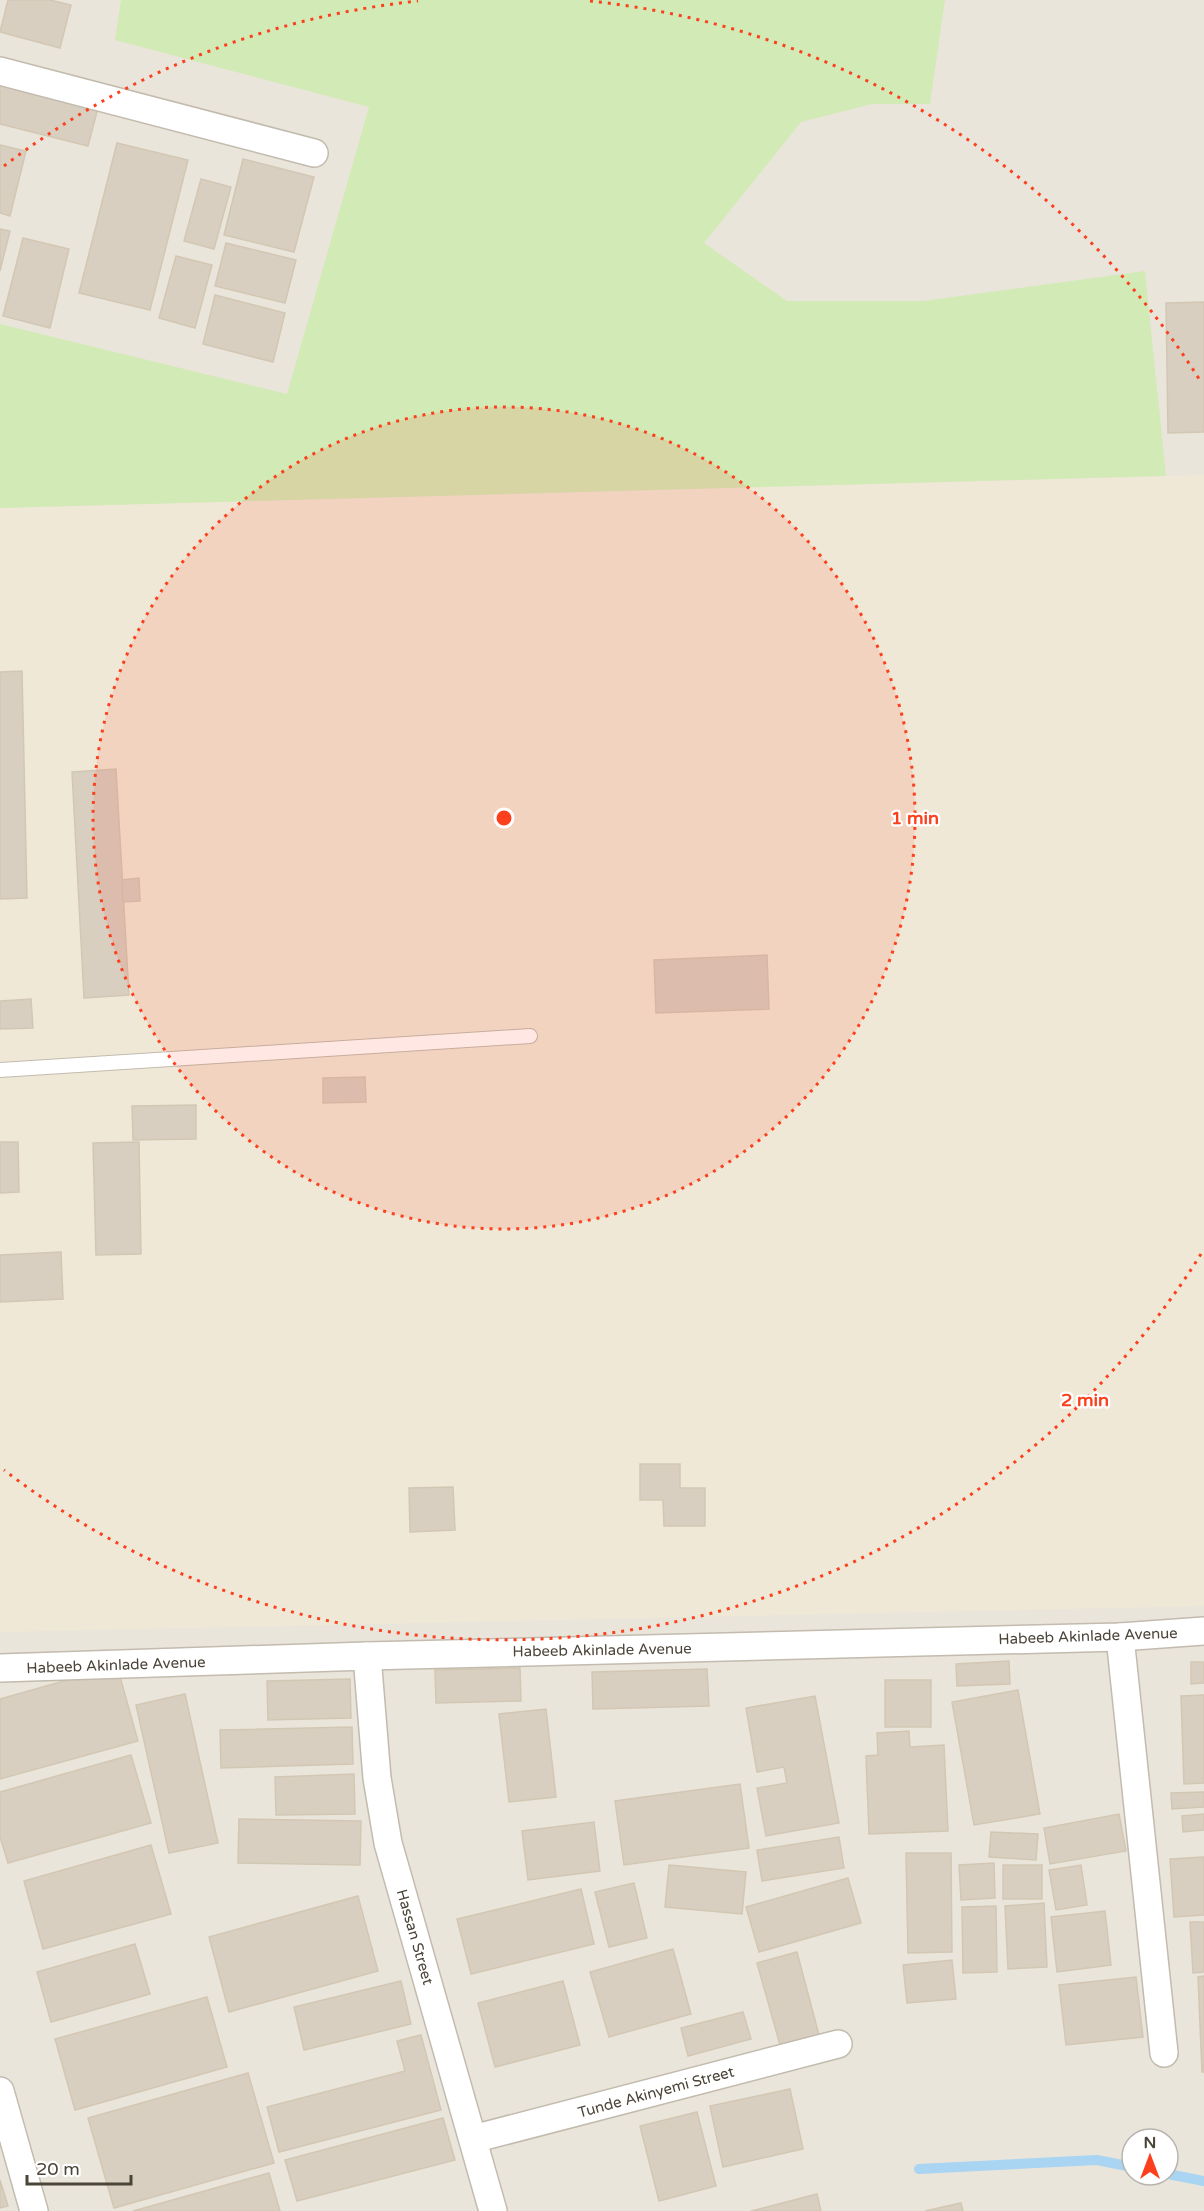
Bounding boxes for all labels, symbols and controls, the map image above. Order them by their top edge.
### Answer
text: 1 min [891,807,939,829]
centre of rings [494,808,514,828]
text: 2 min [1061,1389,1109,1411]
street label: Habeeb Akinlade Avenue [998,1624,1178,1648]
street label: Habeeb Akinlade Avenue [512,1639,692,1661]
street label: Habeeb Akinlade Avenue [26,1653,206,1677]
street label: Hassan Street [393,1887,437,1987]
street label: Tunde Akinyemi Street [576,2062,736,2122]
north arrow [1120,2127,1180,2187]
text: N [1144,2133,1156,2153]
scale bar [27,2148,130,2186]
text: 20 m [36,2158,80,2180]

